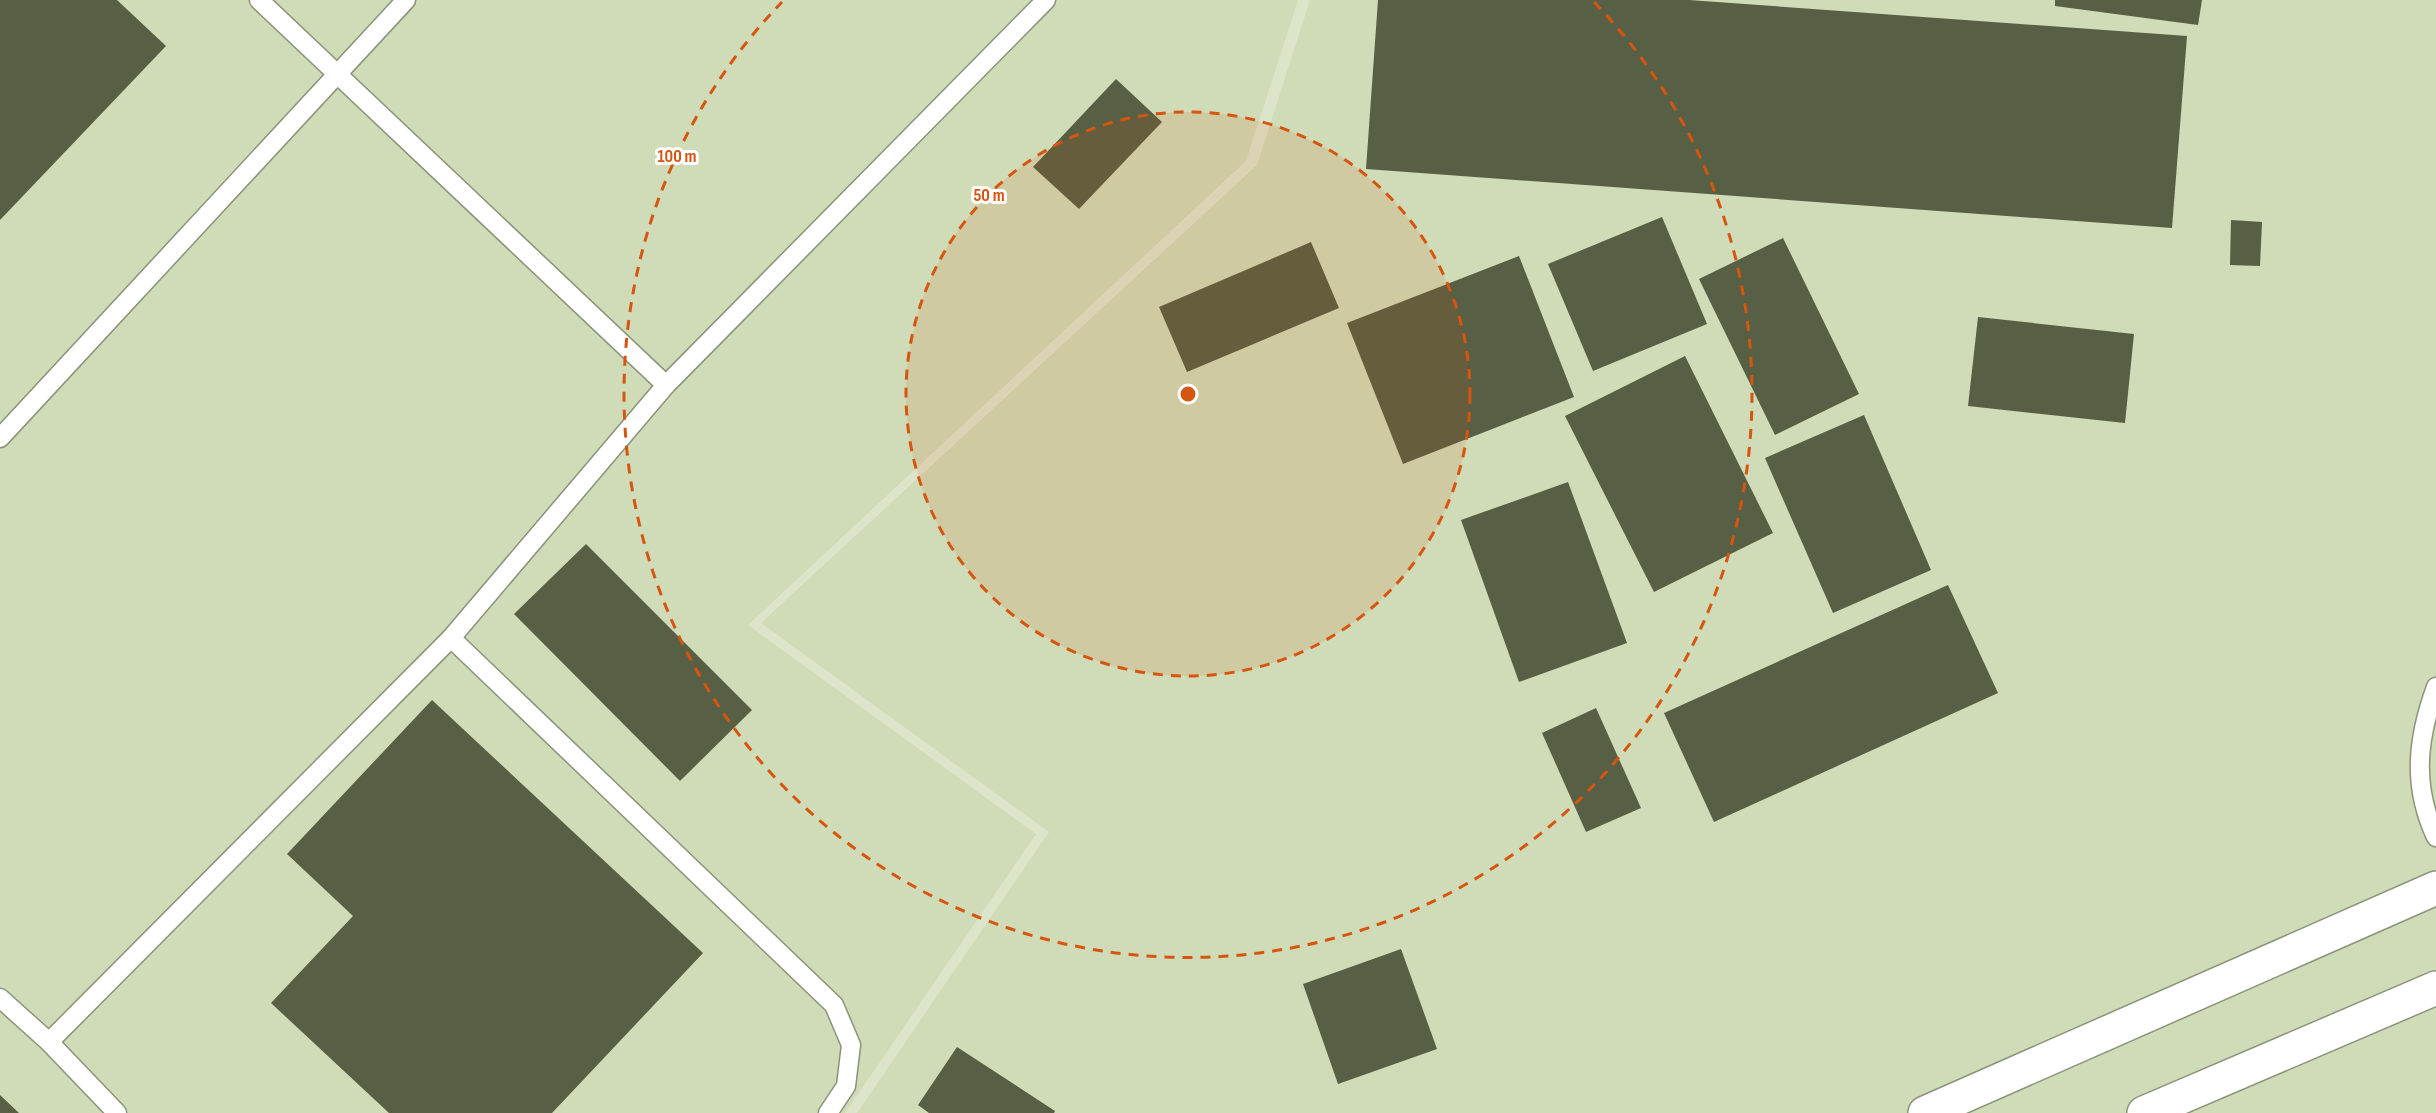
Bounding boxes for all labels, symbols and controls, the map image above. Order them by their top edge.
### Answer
text: 100 m [658,146,697,167]
text: 50 m [973,185,1005,206]
centre of rings [1178,384,1198,404]

